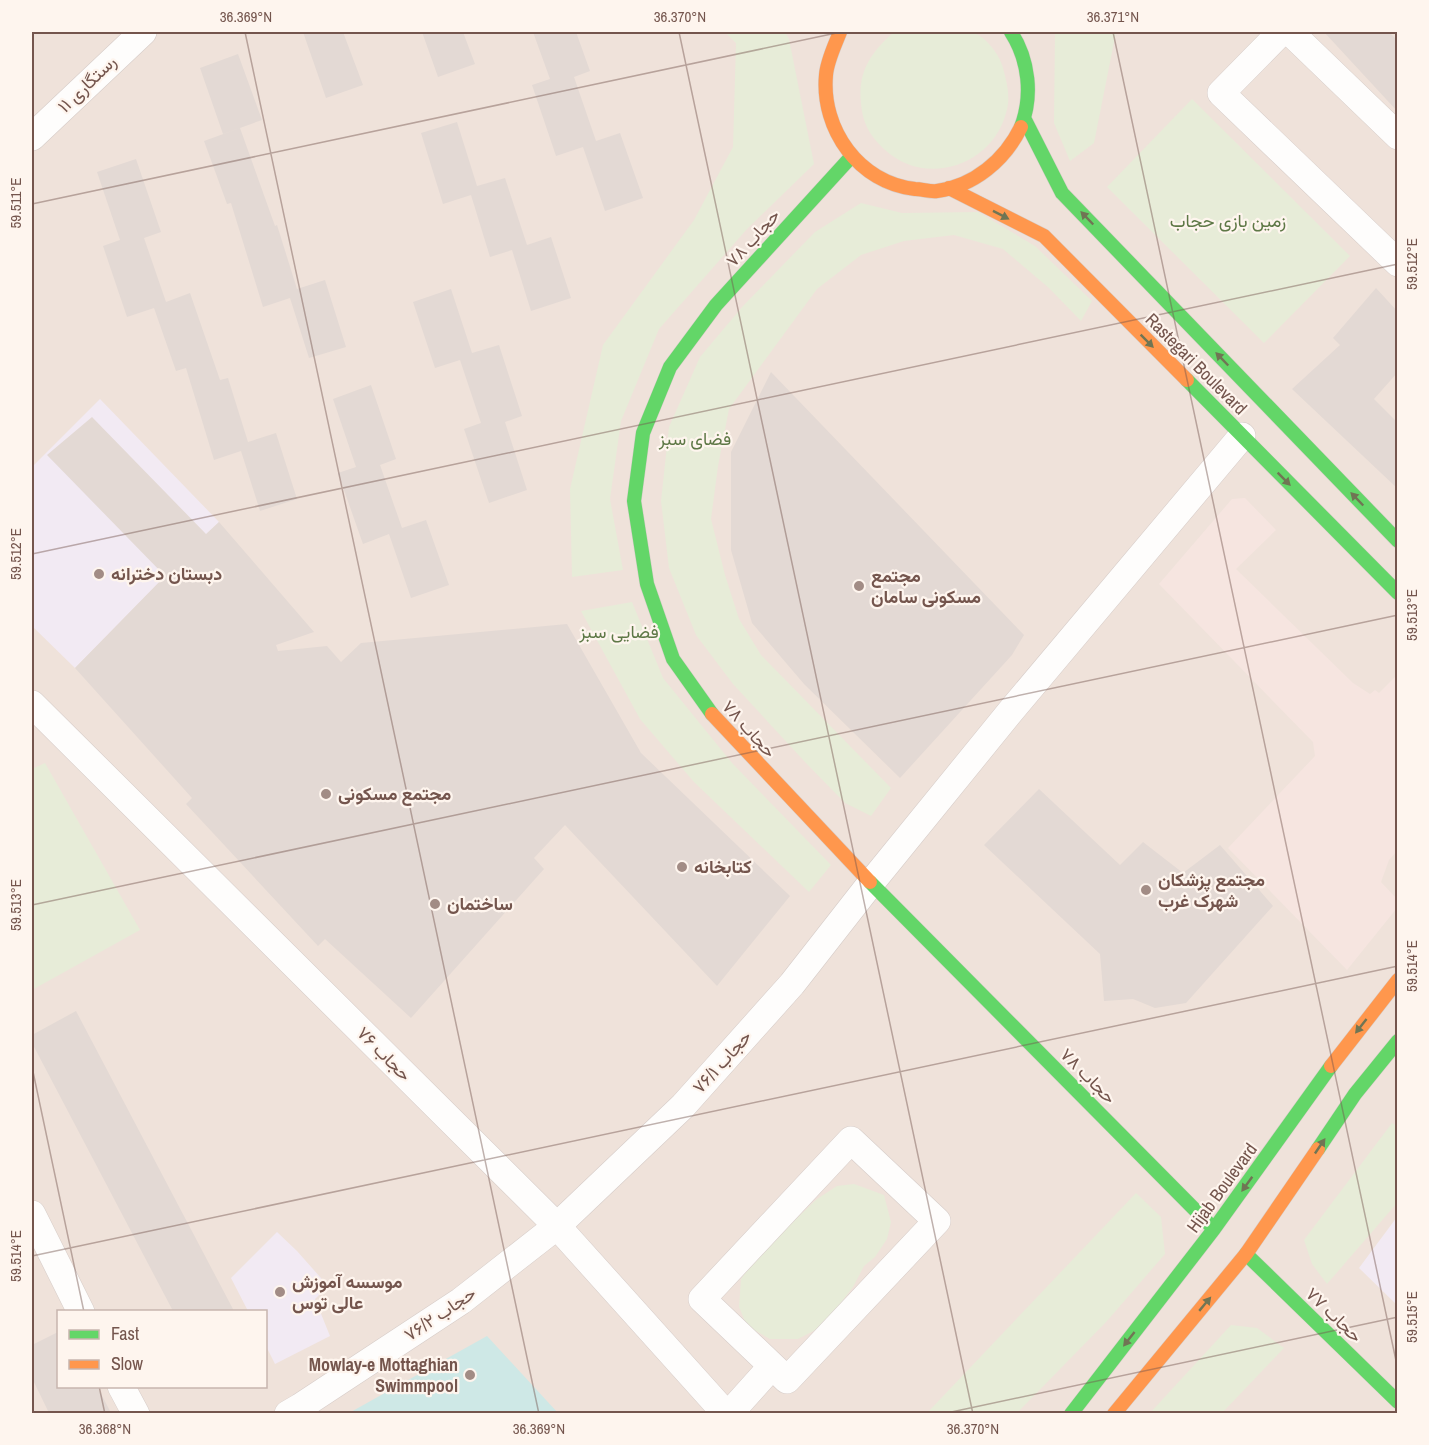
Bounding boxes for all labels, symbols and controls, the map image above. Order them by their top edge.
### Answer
text: 36.369°N [220,6,272,27]
text: 36.370°N [654,6,706,27]
text: 36.371°N [1087,6,1139,27]
street label: رستگاری ۱۱ [52,49,122,118]
text: 59.511°E [5,178,26,228]
street label: حجاب ۷۸ [720,203,785,272]
park label: زمین بازی حجاب [1170,208,1286,233]
one-way arrow [993,210,1010,219]
one-way arrow [1080,212,1094,226]
text: 59.512°E [1401,238,1422,290]
street label: Rastegari Boulevard [1140,307,1253,420]
one-way arrow [1140,333,1154,347]
one-way arrow [1215,352,1229,366]
park label: فضای سبز [658,426,731,451]
one-way arrow [1277,472,1291,486]
one-way arrow [1350,492,1364,507]
text: 59.512°E [5,528,26,580]
place label: دبستان دخترانه [111,561,222,586]
place label: مجتمع مسکونی سامان [871,563,981,609]
marker: دبستان دخترانه [92,567,106,581]
marker: مجتمع مسکونی سامان [852,579,866,593]
text: 59.513°E [1401,589,1422,641]
park label: فضایی سبز [578,619,659,644]
street label: حجاب ۷۸ [717,694,782,763]
place label: مجتمع مسکونی [338,781,452,806]
marker: مجتمع مسکونی [319,787,333,801]
place label: کتابخانه [694,854,752,879]
marker: کتابخانه [675,860,689,874]
place label: مجتمع پزشکان شهرک غرب [1158,867,1265,913]
text: 59.513°E [5,879,26,931]
marker: مجتمع پزشکان شهرک غرب [1139,883,1153,897]
place label: ساختمان [447,891,513,916]
marker: ساختمان [428,897,442,911]
text: 59.514°E [1401,940,1422,992]
one-way arrow [1356,1018,1368,1033]
street label: حجاب ۷۶ [351,1021,417,1087]
street label: حجاب ۷۶/۱ [686,1024,757,1099]
street label: حجاب ۷۸ [1055,1042,1122,1109]
street label: Hijab Boulevard [1181,1138,1263,1238]
one-way arrow [1314,1139,1326,1155]
one-way arrow [1241,1175,1253,1191]
text: 59.514°E [5,1230,26,1282]
place label: موسسه آموزش عالی توس [292,1269,403,1315]
street label: حجاب ۷۶/۲ [399,1280,481,1347]
street label: حجاب ۷۷ [1300,1281,1368,1348]
marker: موسسه آموزش عالی توس [273,1285,287,1299]
text: 59.515°E [1401,1291,1422,1343]
one-way arrow [1198,1297,1211,1312]
legend [57,1310,267,1388]
text: Fast [111,1321,139,1346]
one-way arrow [1123,1331,1135,1346]
text: Slow [111,1351,143,1376]
place label: Mowlay-e Mottaghian Swimmpool [309,1352,458,1398]
marker: Mowlay-e Mottaghian Swimmpool [463,1368,477,1382]
text: 36.368°N [79,1418,131,1439]
text: 36.369°N [513,1418,565,1439]
text: 36.370°N [947,1418,999,1439]

